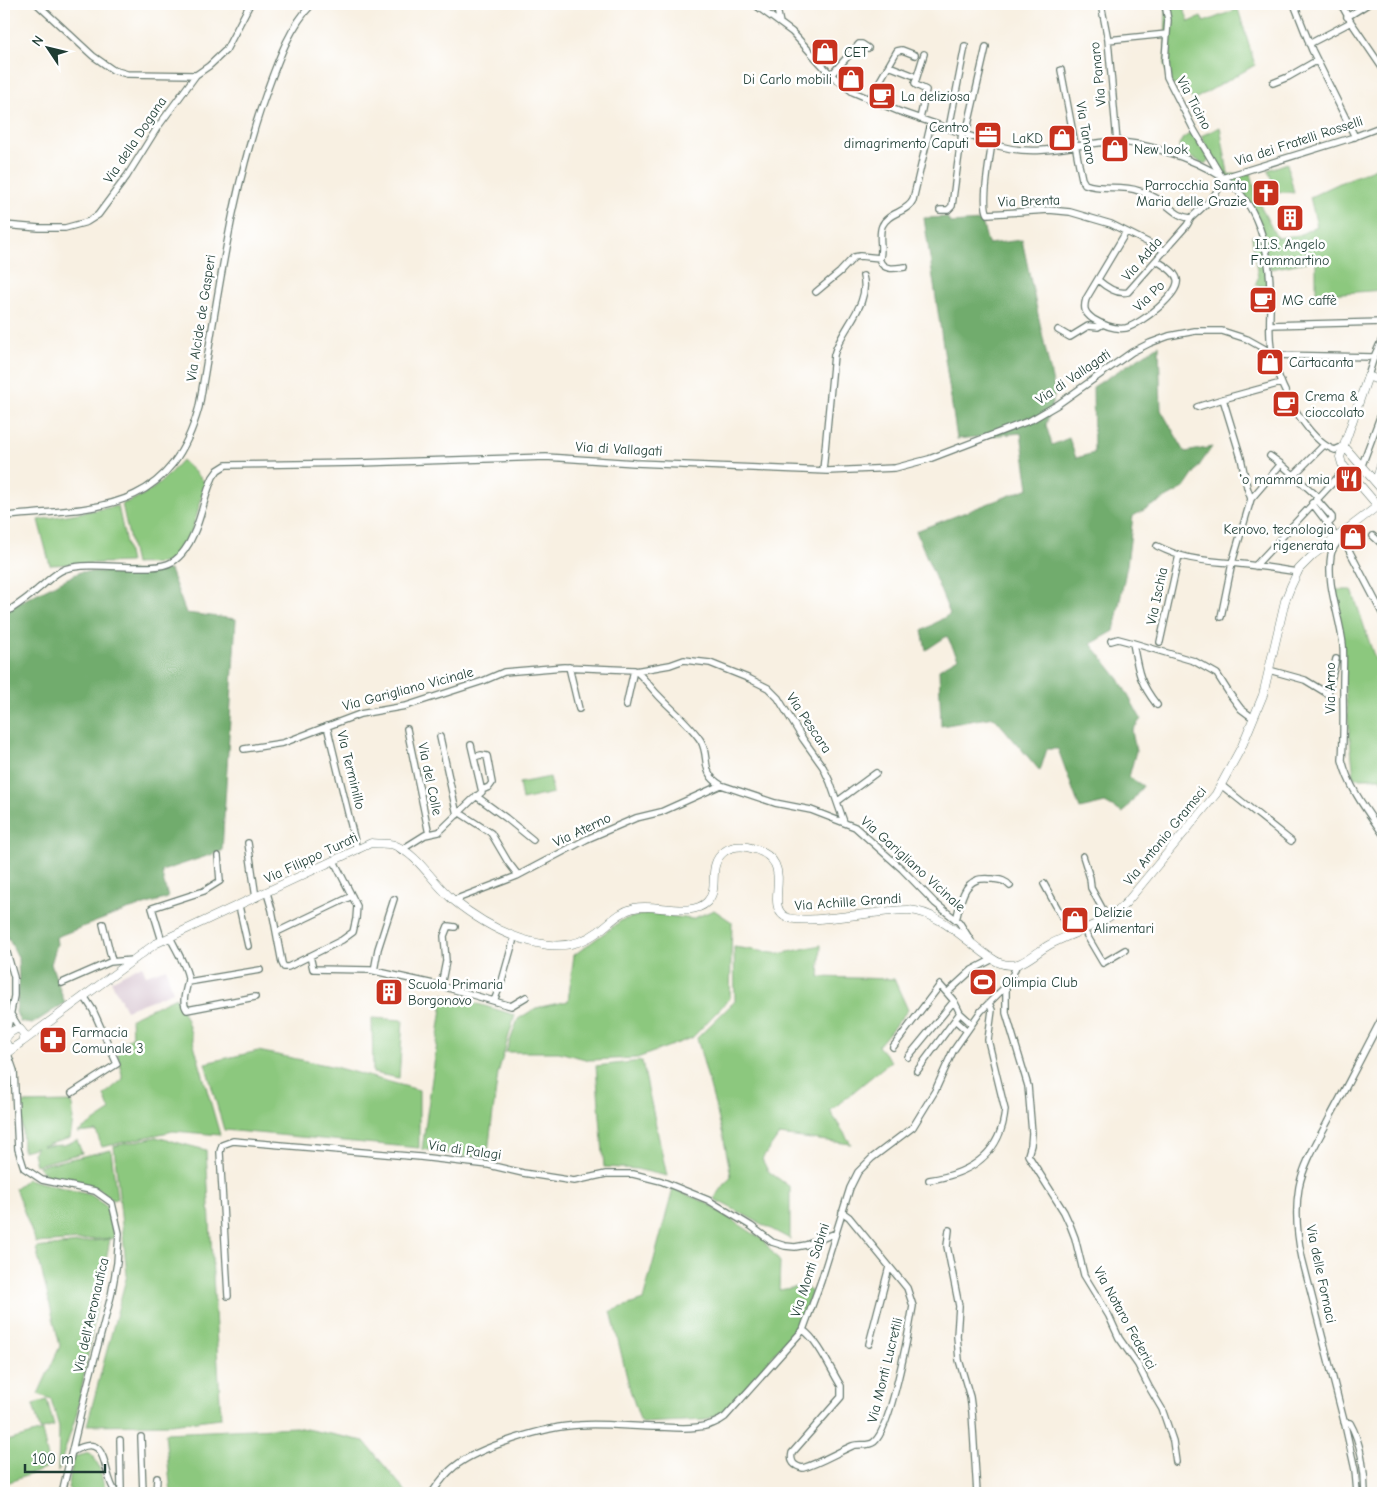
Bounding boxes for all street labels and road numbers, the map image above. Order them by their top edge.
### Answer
street label: Via Panaro [1086,41,1110,107]
street label: Via Ticino [1173,73,1215,133]
street label: Via della Dogana [100,93,170,187]
street label: Via Tanaro [1072,100,1100,166]
street label: Via dei Fratelli Rosselli [1233,112,1365,170]
street label: Via Brenta [998,191,1060,211]
street label: Via Adda [1118,234,1166,284]
street label: Via Alcide de Gasperi [183,253,219,383]
street label: Via Po [1130,277,1168,315]
street label: Via di Vallagati [1032,346,1114,408]
street label: Via di Vallagati [575,438,663,460]
street label: Via Ischia [1143,566,1171,626]
street label: Via Arno [1322,662,1339,714]
street label: Via Garigliano Vicinale [341,663,475,715]
street label: Via Pescara [783,690,835,756]
street label: Via Terminillo [333,729,369,811]
street label: Via del Colle [414,741,446,817]
street label: Via Antonio Gramsci [1120,783,1210,889]
street label: Via Aterno [550,809,614,851]
street label: Via Garigliano Vicinale [857,813,969,915]
street label: Via Filippo Turati [262,829,360,887]
street label: Via Achille Grandi [794,890,902,914]
street label: Via di Palagi [428,1136,502,1164]
street label: Via Monti Sabini [787,1221,833,1319]
street label: Via delle Fornaci [1302,1223,1340,1325]
street label: Via dell'Aeronautica [70,1256,112,1374]
street label: Via Notaro Federici [1090,1264,1160,1372]
street label: Via Monti Lucretili [864,1316,906,1424]

